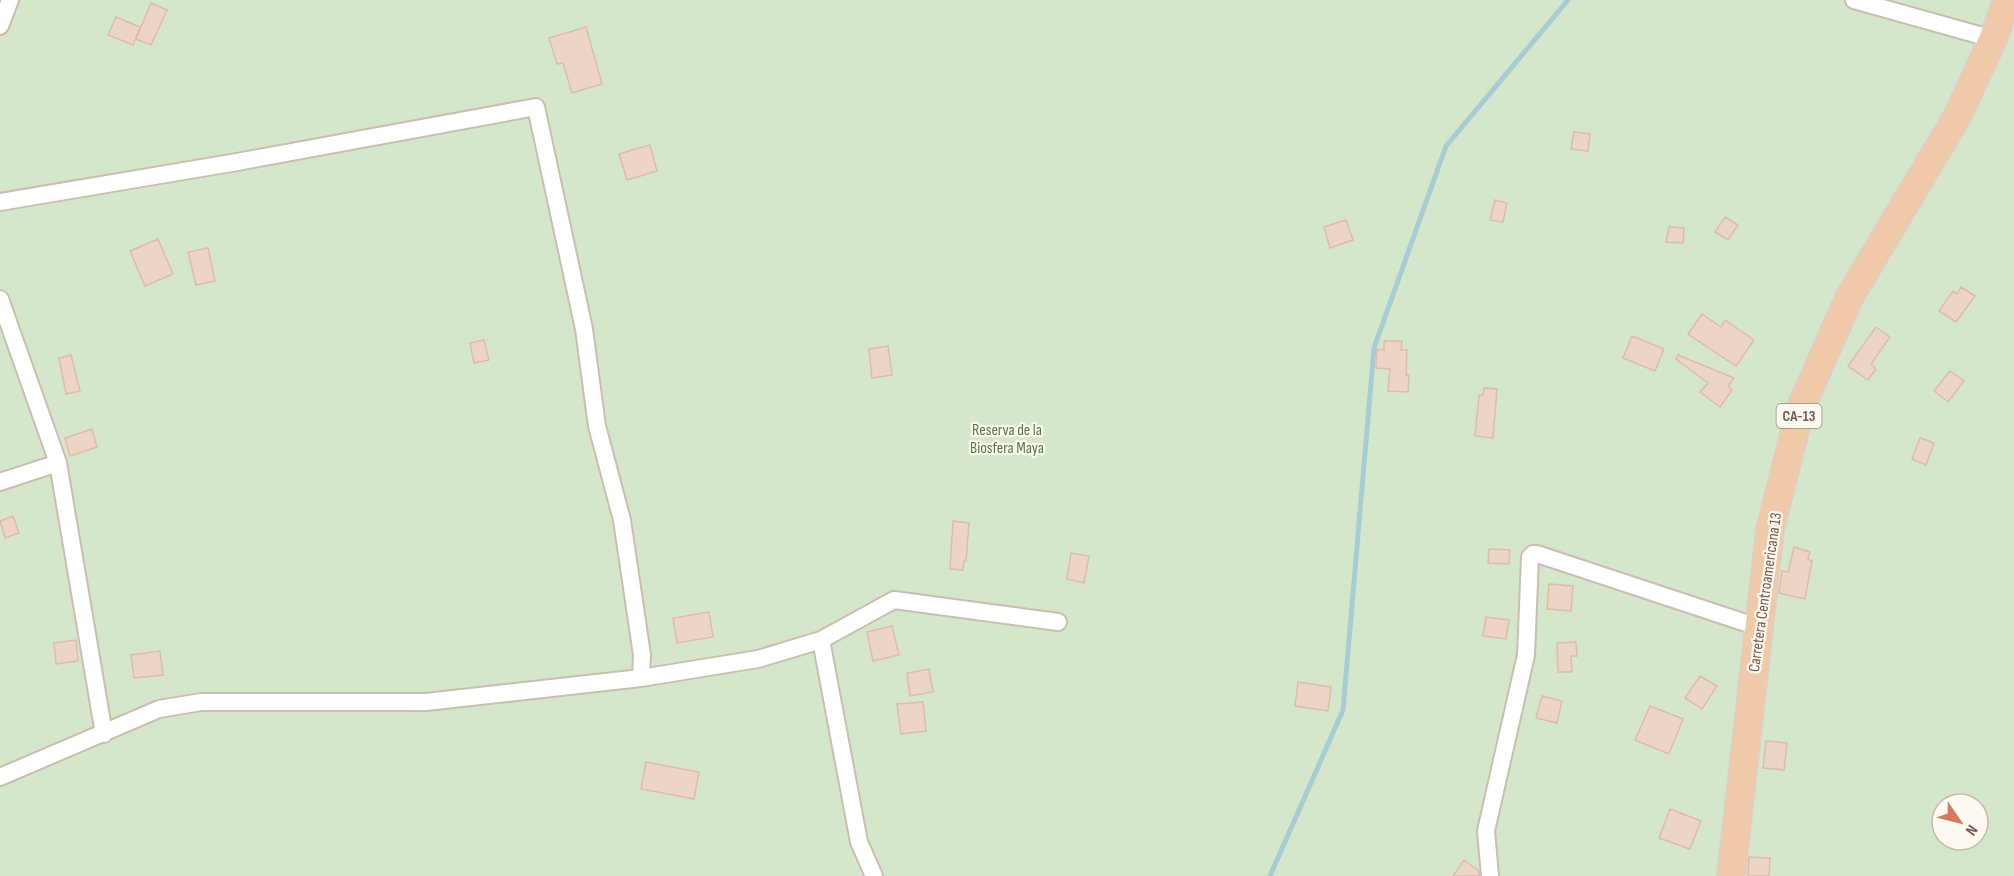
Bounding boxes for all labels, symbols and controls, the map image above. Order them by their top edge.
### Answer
road number: CA-13 [1776,404,1822,428]
park label: Reserva de la Biosfera Maya [970,421,1044,458]
street label: Carretera Centroamericana 13 [1745,511,1786,673]
north arrow [1930,792,1990,852]
text: N [1961,821,1981,839]

